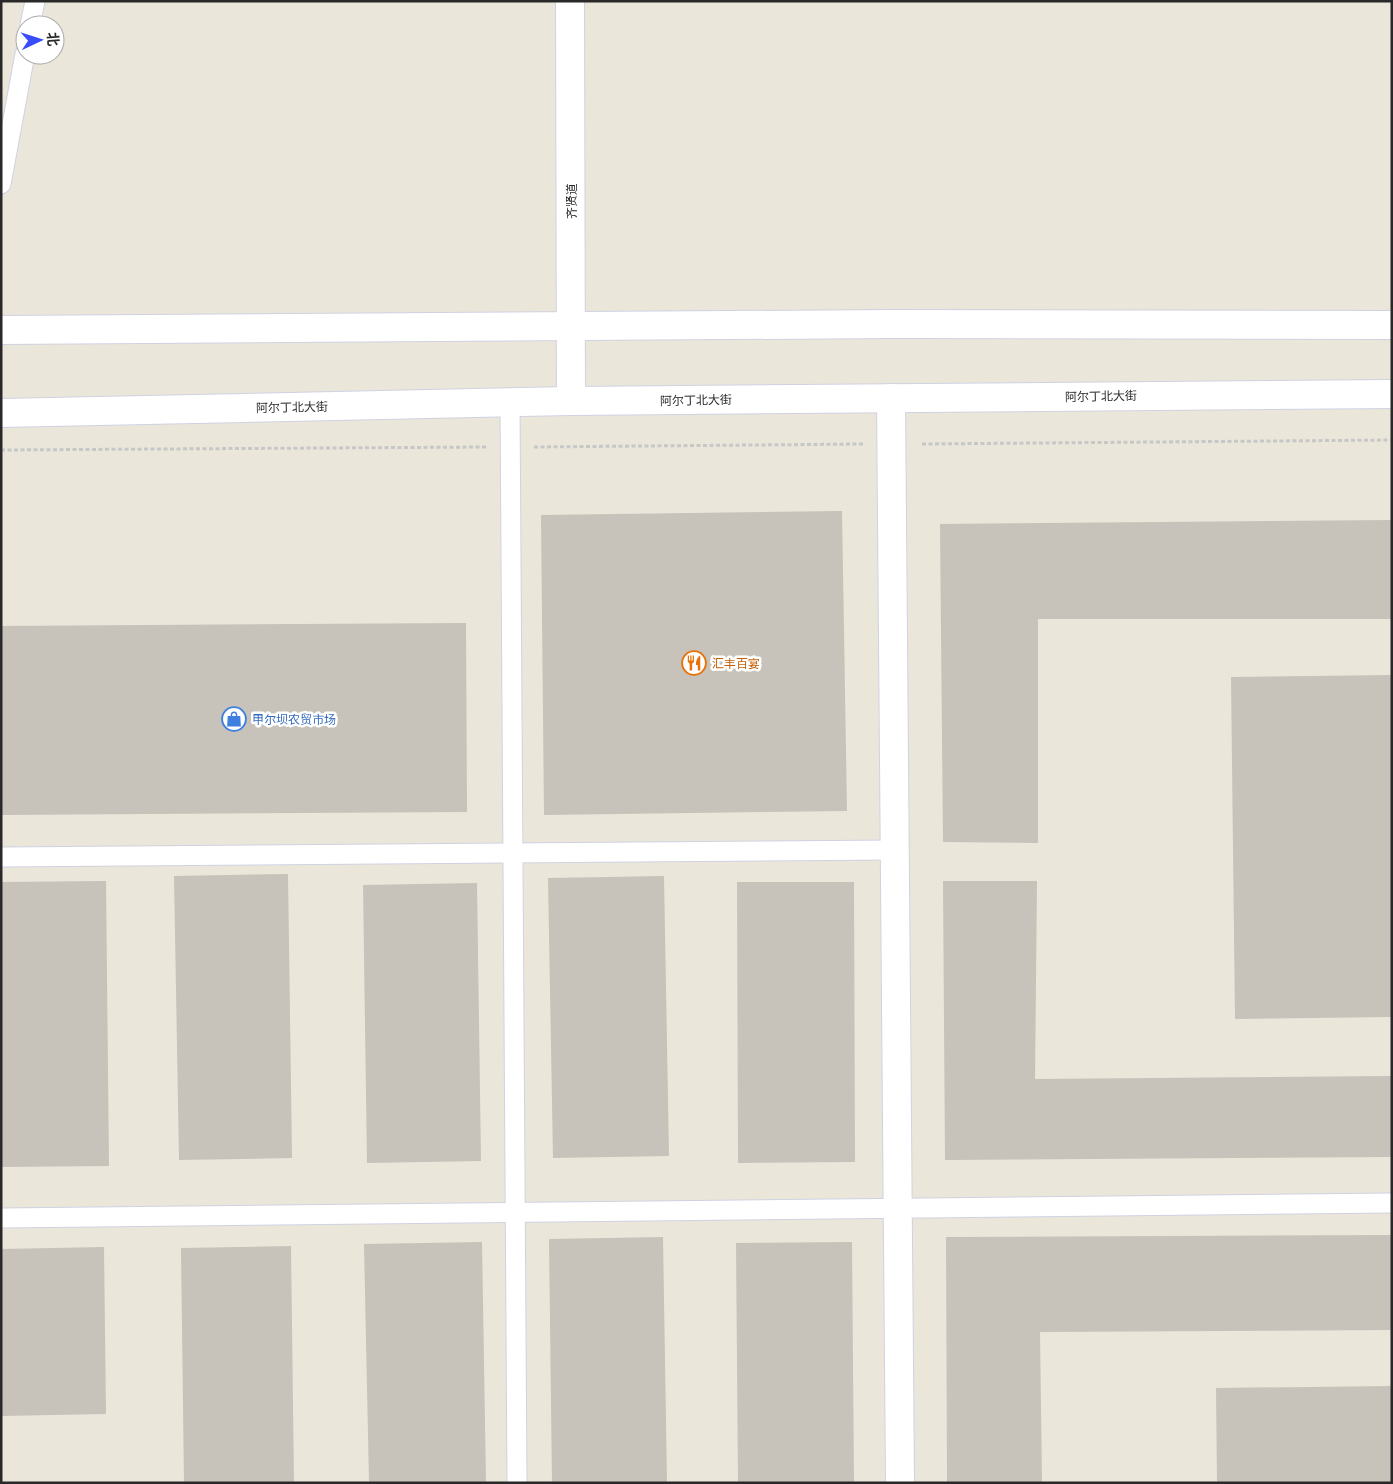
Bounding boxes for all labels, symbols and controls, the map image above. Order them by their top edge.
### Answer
north arrow [15,15,65,65]
text: 北 [44,31,63,47]
street label: 齐贤道 [563,183,580,219]
street label: 阿尔丁北大街 [1065,387,1137,405]
street label: 阿尔丁北大街 [660,391,732,409]
street label: 阿尔丁北大街 [256,398,328,416]
restaurant icon: 汇丰百宴 [681,650,707,676]
place label: 汇丰百宴 [712,655,760,672]
shop icon: 甲尔坝农贸市场 [221,706,247,732]
place label: 甲尔坝农贸市场 [252,711,336,728]

